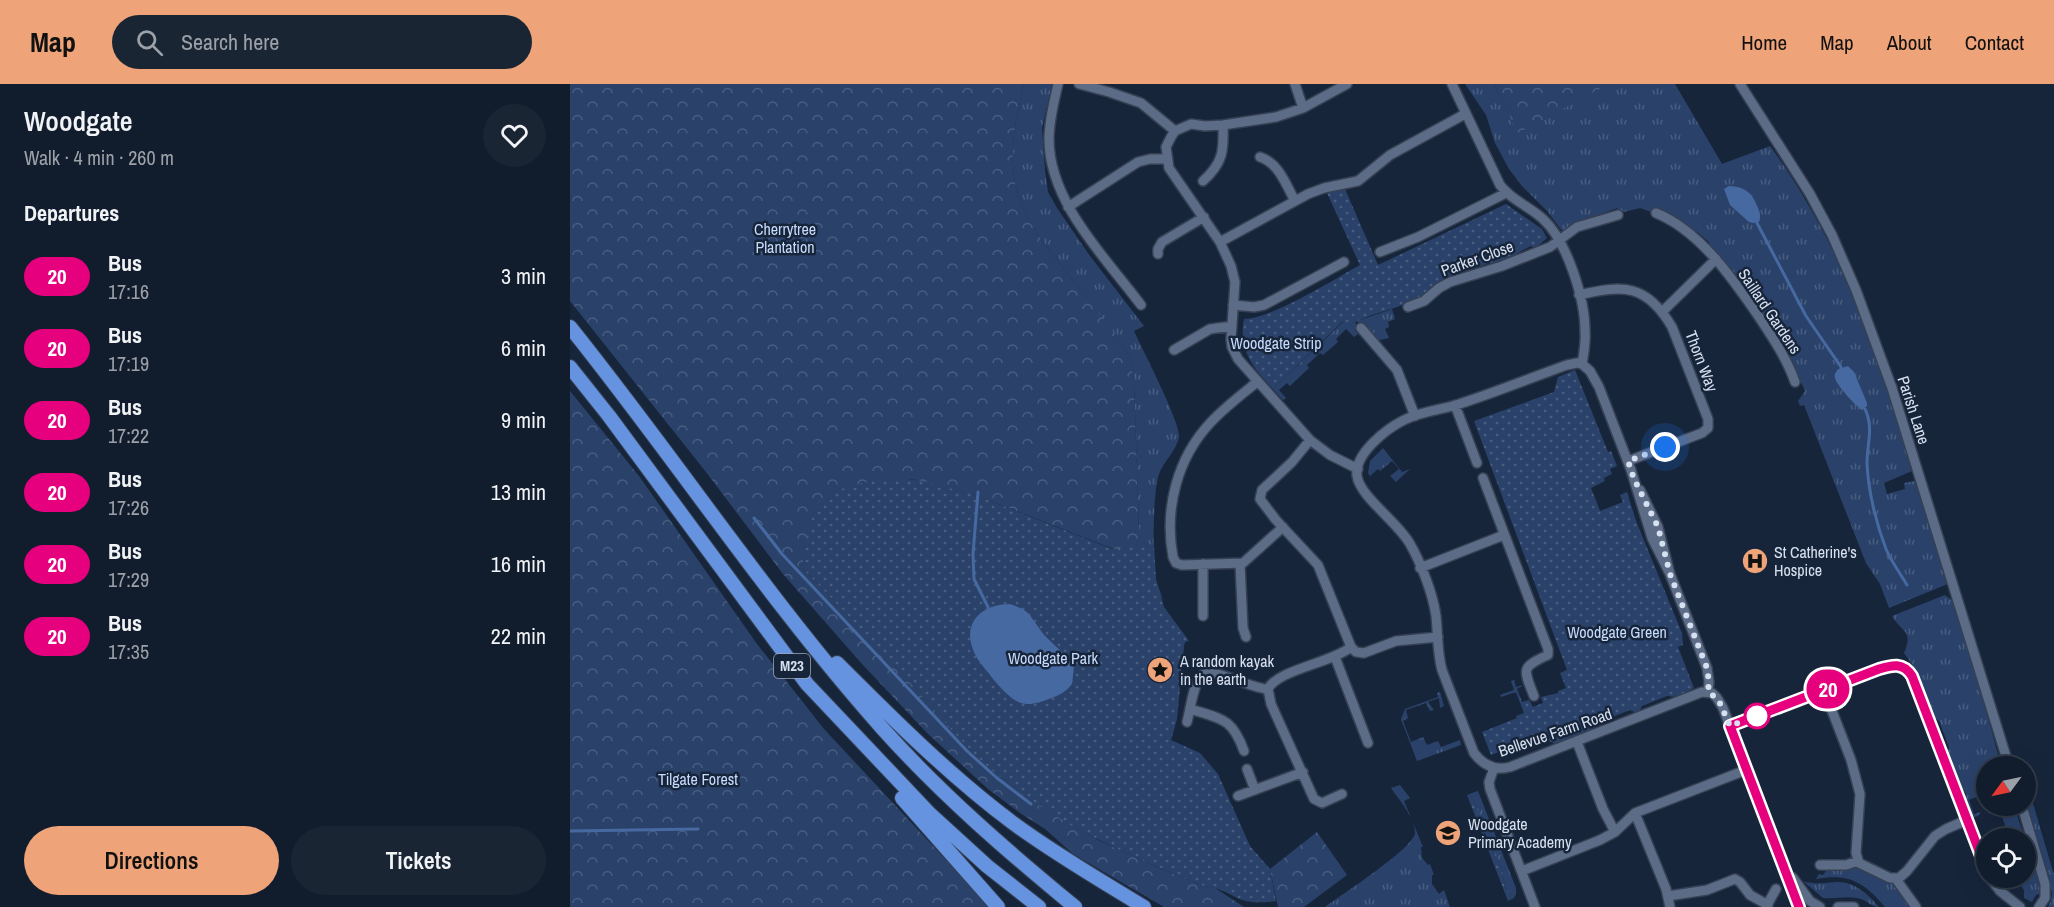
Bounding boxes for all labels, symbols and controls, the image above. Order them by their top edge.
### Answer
search box [112,15,532,69]
text: Map [30,23,76,61]
icon: search [133,26,166,59]
text: Search here [181,27,279,57]
text: Home [1741,28,1787,57]
text: Map [1820,28,1854,57]
text: About [1887,28,1932,57]
text: Contact [1965,28,2024,57]
text: Woodgate [24,102,132,140]
button: heart [483,104,546,167]
text: Walk · 4 min · 260 m [24,144,174,171]
text: Departures [24,198,119,228]
park label: Cherrytree Plantation [754,218,816,258]
street label: Parker Close [1438,235,1516,281]
text: Bus [108,248,142,278]
text: 3 min [501,261,546,291]
text: 20 [47,262,67,291]
street label: Saillard Gardens [1733,264,1807,358]
text: 17:16 [108,278,149,305]
text: Bus [108,320,142,350]
street label: Thorn Way [1680,327,1724,395]
park label: Woodgate Strip [1231,332,1321,354]
text: 6 min [501,333,546,363]
text: 20 [47,334,67,363]
text: 17:19 [108,350,149,377]
street label: Parish Lane [1893,373,1935,447]
text: Bus [108,392,142,422]
text: 9 min [501,405,546,435]
text: 20 [47,406,67,435]
text: 17:22 [108,422,149,449]
your location [1650,432,1680,462]
text: Bus [108,464,142,494]
text: 13 min [491,477,546,507]
text: 20 [47,478,67,507]
text: 17:26 [108,494,149,521]
text: Bus [108,536,142,566]
place label: St Catherine's Hospice [1774,541,1857,581]
hospital icon: St Catherine's Hospice [1740,546,1770,576]
text: 16 min [491,549,546,579]
text: 20 [47,550,67,579]
text: 17:29 [108,566,149,593]
text: Bus [108,608,142,638]
text: 22 min [491,621,546,651]
park label: Woodgate Green [1567,621,1667,643]
text: 20 [47,622,67,651]
text: 17:35 [108,638,149,665]
park label: Woodgate Park [1008,647,1099,669]
place label: A random kayak in the earth [1179,650,1275,690]
road number: M23 [774,654,810,678]
place icon: A random kayak in the earth [1145,655,1175,685]
line badge: 20 [1801,670,1855,708]
text: 20 [1818,675,1838,704]
street label: Bellevue Farm Road [1495,702,1615,762]
unlabelled marker [1744,703,1770,729]
north arrow [1976,756,2036,816]
map controls [1976,756,2036,888]
park label: Tilgate Forest [658,768,738,790]
place label: Woodgate Primary Academy [1468,813,1572,853]
school or university icon: Woodgate Primary Academy [1433,818,1463,848]
button: Directions [24,826,279,895]
button: Tickets [291,826,546,895]
button: locate [1976,828,2036,888]

